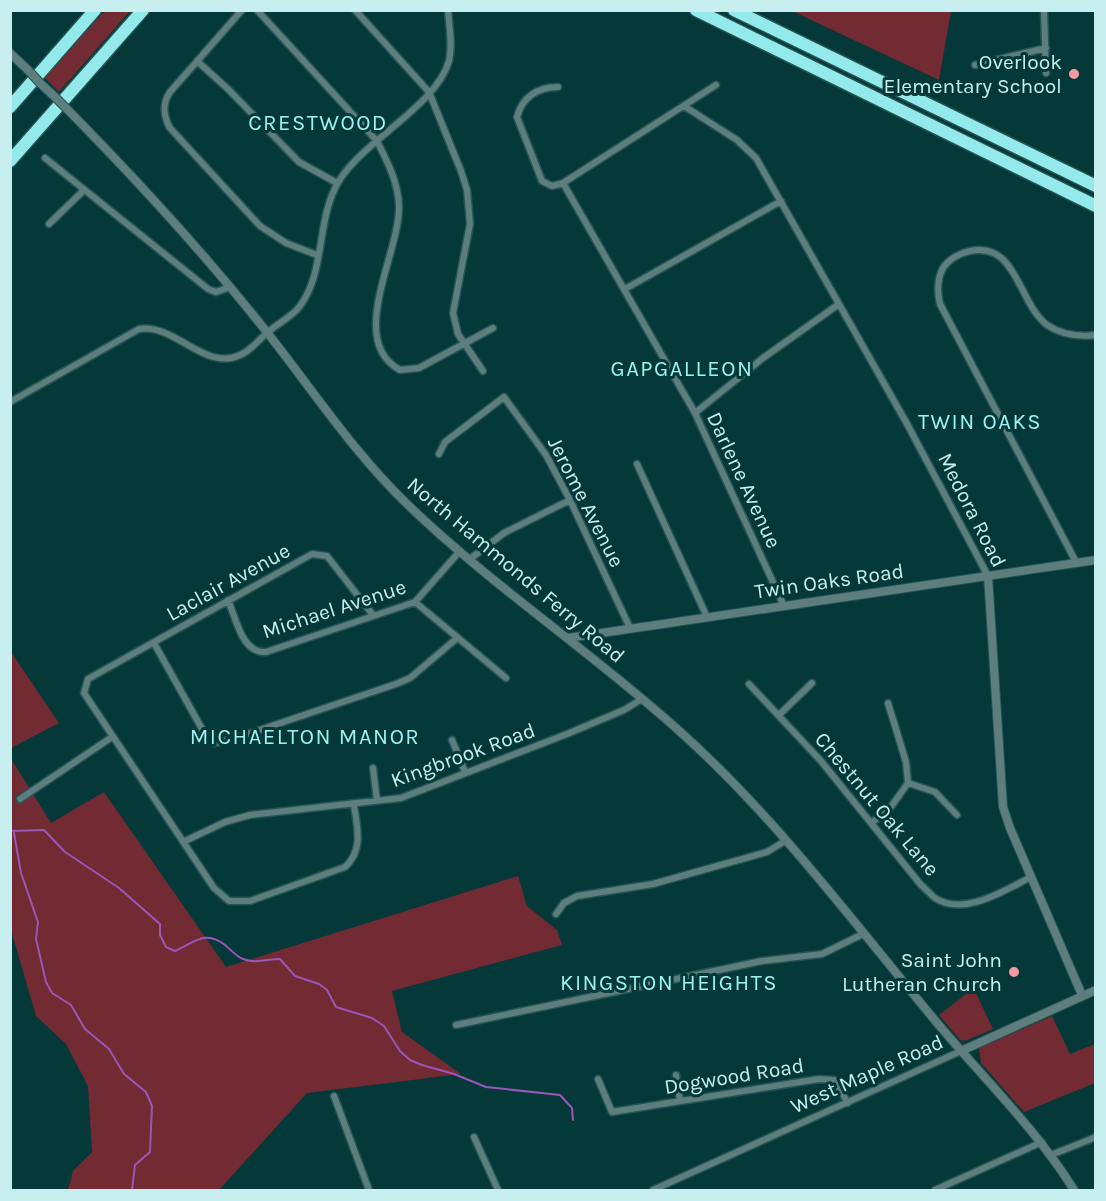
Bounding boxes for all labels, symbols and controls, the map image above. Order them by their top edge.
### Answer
place label: Overlook Elementary School [884,50,1062,98]
marker: Overlook Elementary School [1067,67,1081,81]
district label: CRESTWOOD [248,110,388,136]
district label: GAPGALLEON [611,356,753,382]
street label: Darlene Avenue [702,408,786,552]
district label: TWIN OAKS [918,409,1042,435]
street label: Jerome Avenue [543,433,629,571]
street label: Medora Road [933,449,1011,571]
street label: North Hammonds Ferry Road [403,472,629,668]
street label: Laclair Avenue [162,538,294,626]
street label: Twin Oaks Road [753,559,905,603]
street label: Michael Avenue [259,574,409,644]
street label: Kingbrook Road [388,718,538,792]
district label: MICHAELTON MANOR [190,724,420,750]
street label: Chestnut Oak Lane [810,727,944,881]
place label: Saint John Lutheran Church [842,948,1002,996]
marker: Saint John Lutheran Church [1007,965,1021,979]
district label: KINGSTON HEIGHTS [560,970,778,996]
street label: West Maple Road [787,1030,947,1118]
street label: Dogwood Road [662,1053,806,1099]

